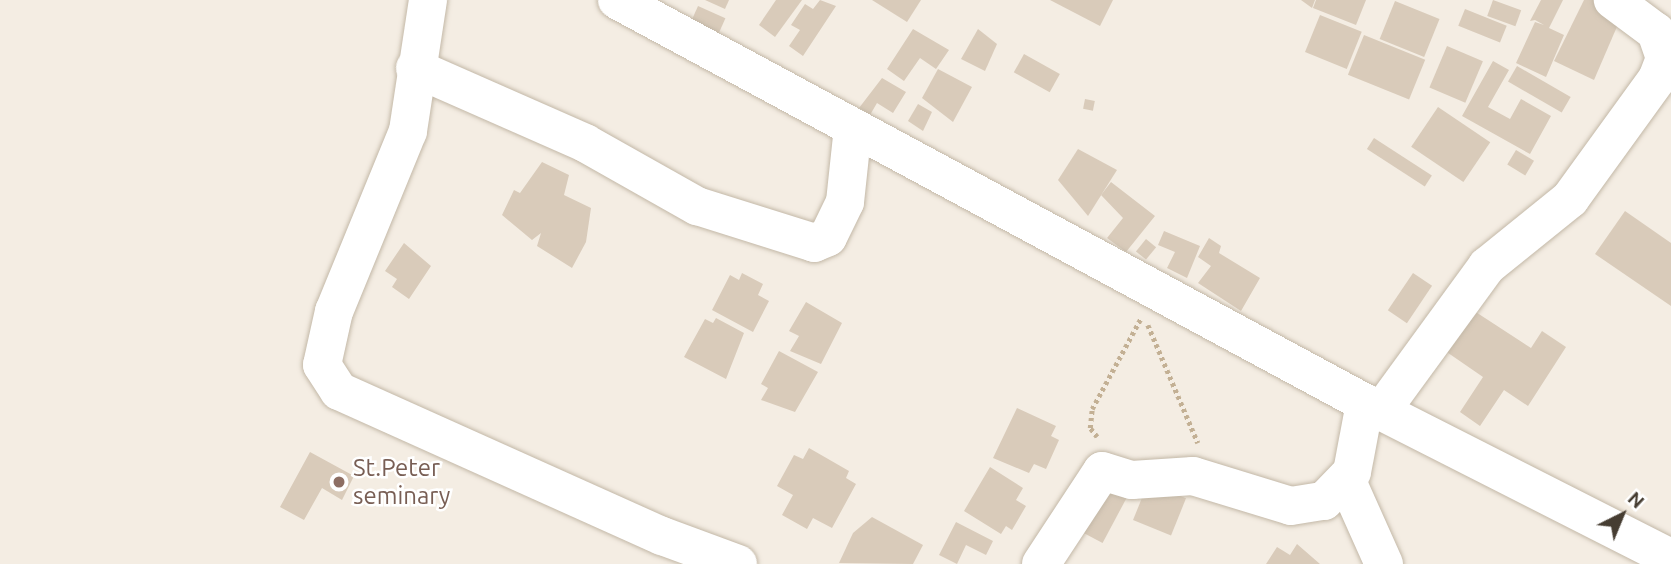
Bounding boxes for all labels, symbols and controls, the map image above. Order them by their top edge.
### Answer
place label: St.Peter seminary [353,454,450,510]
marker: St.Peter seminary [331,474,347,490]
north arrow [1587,480,1657,550]
text: N [1624,487,1649,513]

